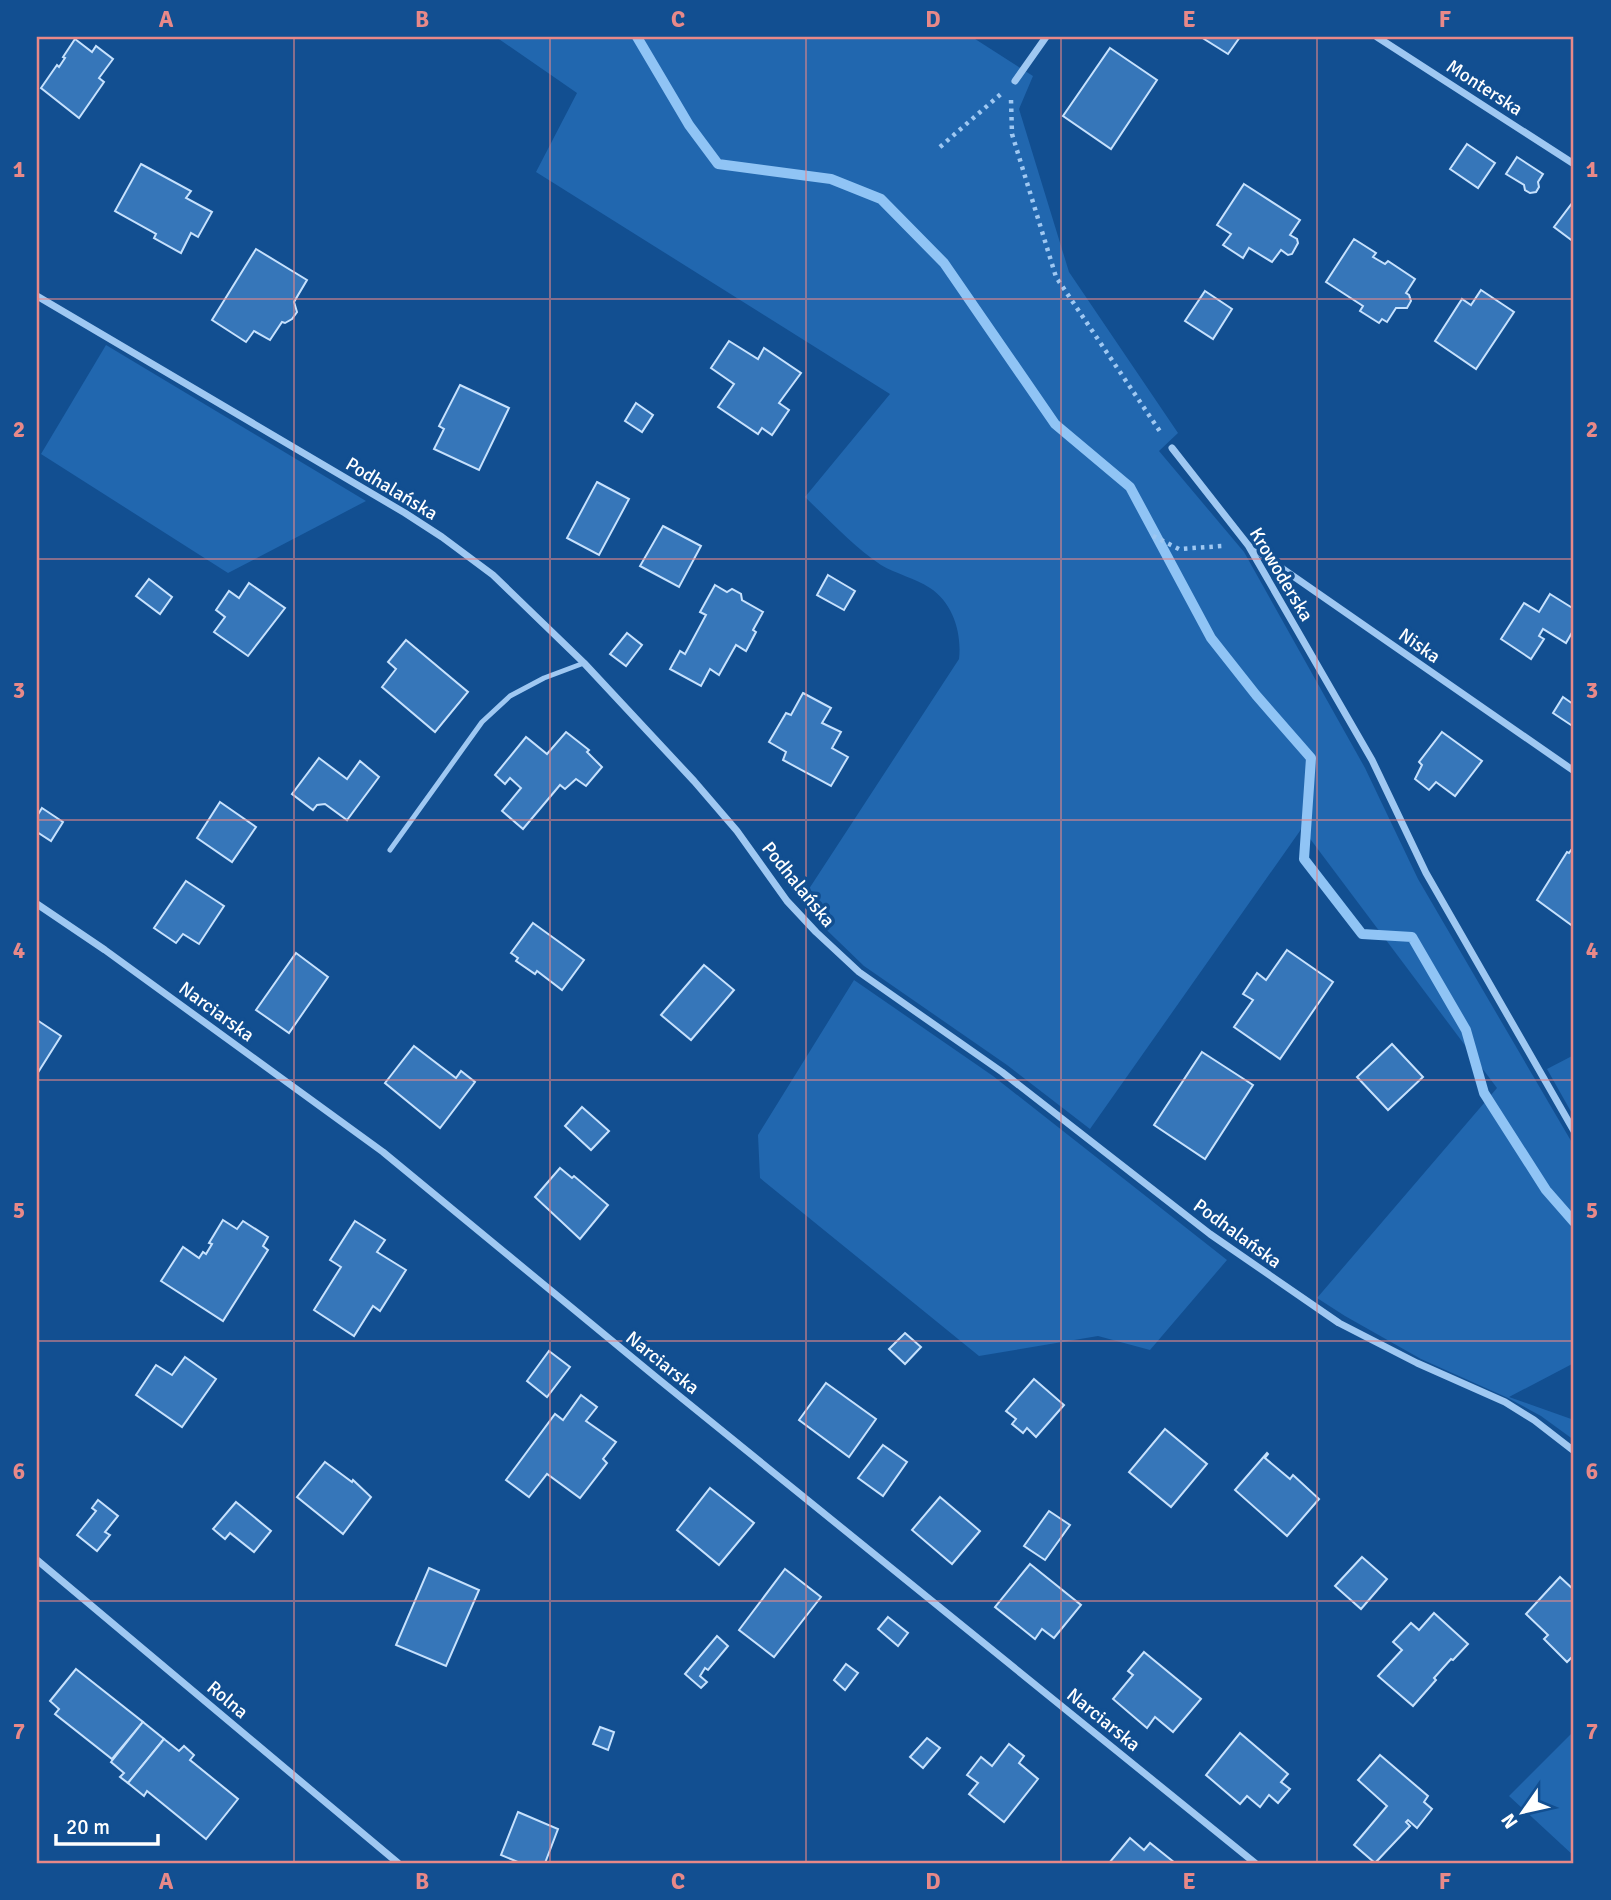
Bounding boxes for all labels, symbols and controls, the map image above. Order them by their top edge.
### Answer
text: A [159,5,174,34]
text: B [415,5,429,34]
text: C [671,5,685,34]
text: D [925,5,941,34]
text: E [1182,5,1196,34]
text: F [1439,5,1451,34]
street label: Monterska [1442,54,1527,121]
text: 1 [13,155,25,184]
text: 1 [1586,155,1598,184]
text: 2 [13,415,25,444]
text: 2 [1586,415,1598,444]
street label: Podhalańska [341,452,442,526]
street label: Krowoderska [1244,523,1318,626]
street label: Niska [1394,623,1445,669]
text: 3 [13,676,25,705]
text: 3 [1586,676,1598,705]
street label: Podhalańska [756,837,840,932]
text: 4 [13,936,25,965]
text: 4 [1586,936,1598,965]
street label: Narciarska [174,976,259,1047]
street label: Podhalańska [1189,1194,1286,1274]
text: 5 [13,1196,25,1225]
text: 5 [1586,1196,1598,1225]
street label: Narciarska [621,1326,704,1400]
text: 6 [13,1457,25,1486]
text: 6 [1586,1457,1598,1486]
street label: Rolna [202,1676,253,1724]
street label: Narciarska [1062,1683,1145,1757]
text: 7 [13,1717,25,1746]
text: 7 [1586,1717,1598,1746]
north arrow [1488,1778,1558,1848]
scale bar [56,1802,158,1846]
text: N [1496,1809,1523,1833]
text: 20 m [66,1814,110,1840]
text: A [159,1867,174,1896]
text: B [415,1867,429,1896]
text: C [671,1867,685,1896]
text: D [925,1867,941,1896]
text: E [1182,1867,1196,1896]
text: F [1439,1867,1451,1896]

